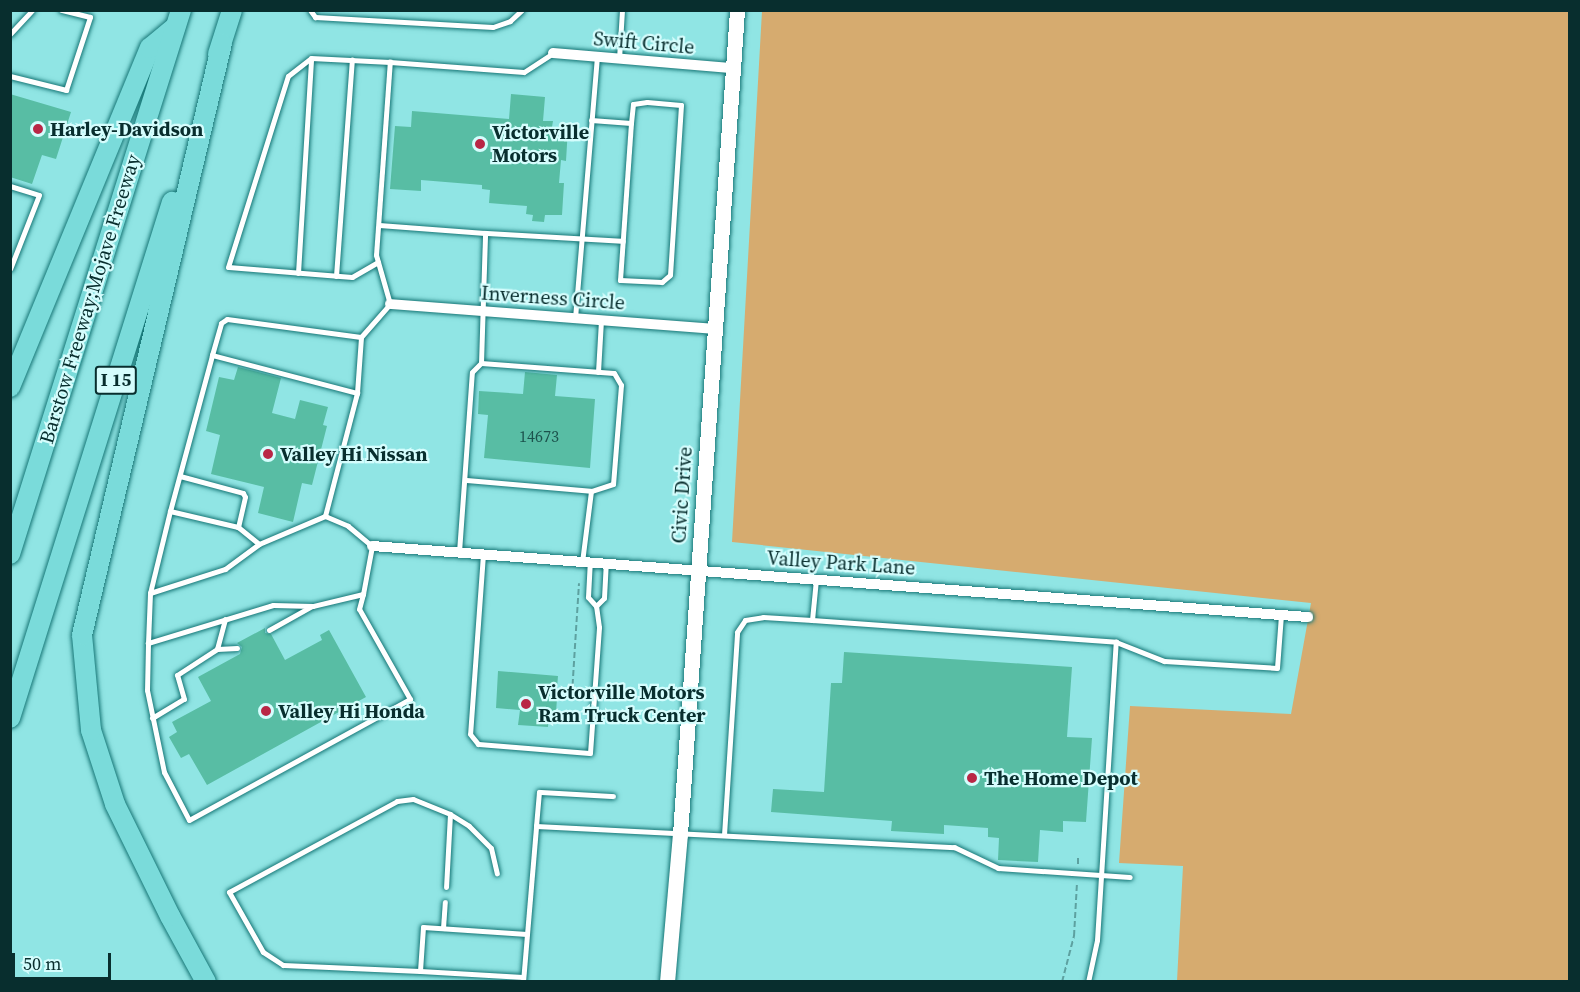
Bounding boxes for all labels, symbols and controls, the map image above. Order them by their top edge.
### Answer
street label: Swift Circle [593,27,695,59]
place label: Harley-Davidson [50,117,203,141]
place label: Victorville Motors [492,120,589,167]
marker: Harley-Davidson [31,122,45,136]
marker: Victorville Motors [473,137,487,151]
street label: Barstow Freeway;Mojave Freeway [35,152,145,446]
street label: Inverness Circle [480,281,626,315]
road number: I 15 [94,365,138,395]
house number: 14673 [519,426,559,446]
place label: Valley Hi Nissan [280,442,428,466]
street label: Civic Drive [667,446,697,544]
marker: Valley Hi Nissan [261,447,275,461]
street label: Valley Park Lane [766,546,916,580]
place label: Victorville Motors Ram Truck Center [538,680,706,727]
marker: Victorville Motors Ram Truck Center [519,697,533,711]
place label: Valley Hi Honda [278,699,425,723]
marker: Valley Hi Honda [259,704,273,718]
place label: The Home Depot [984,766,1138,790]
marker: The Home Depot [965,771,979,785]
scale bar [15,941,114,979]
text: 50 m [23,951,61,976]

